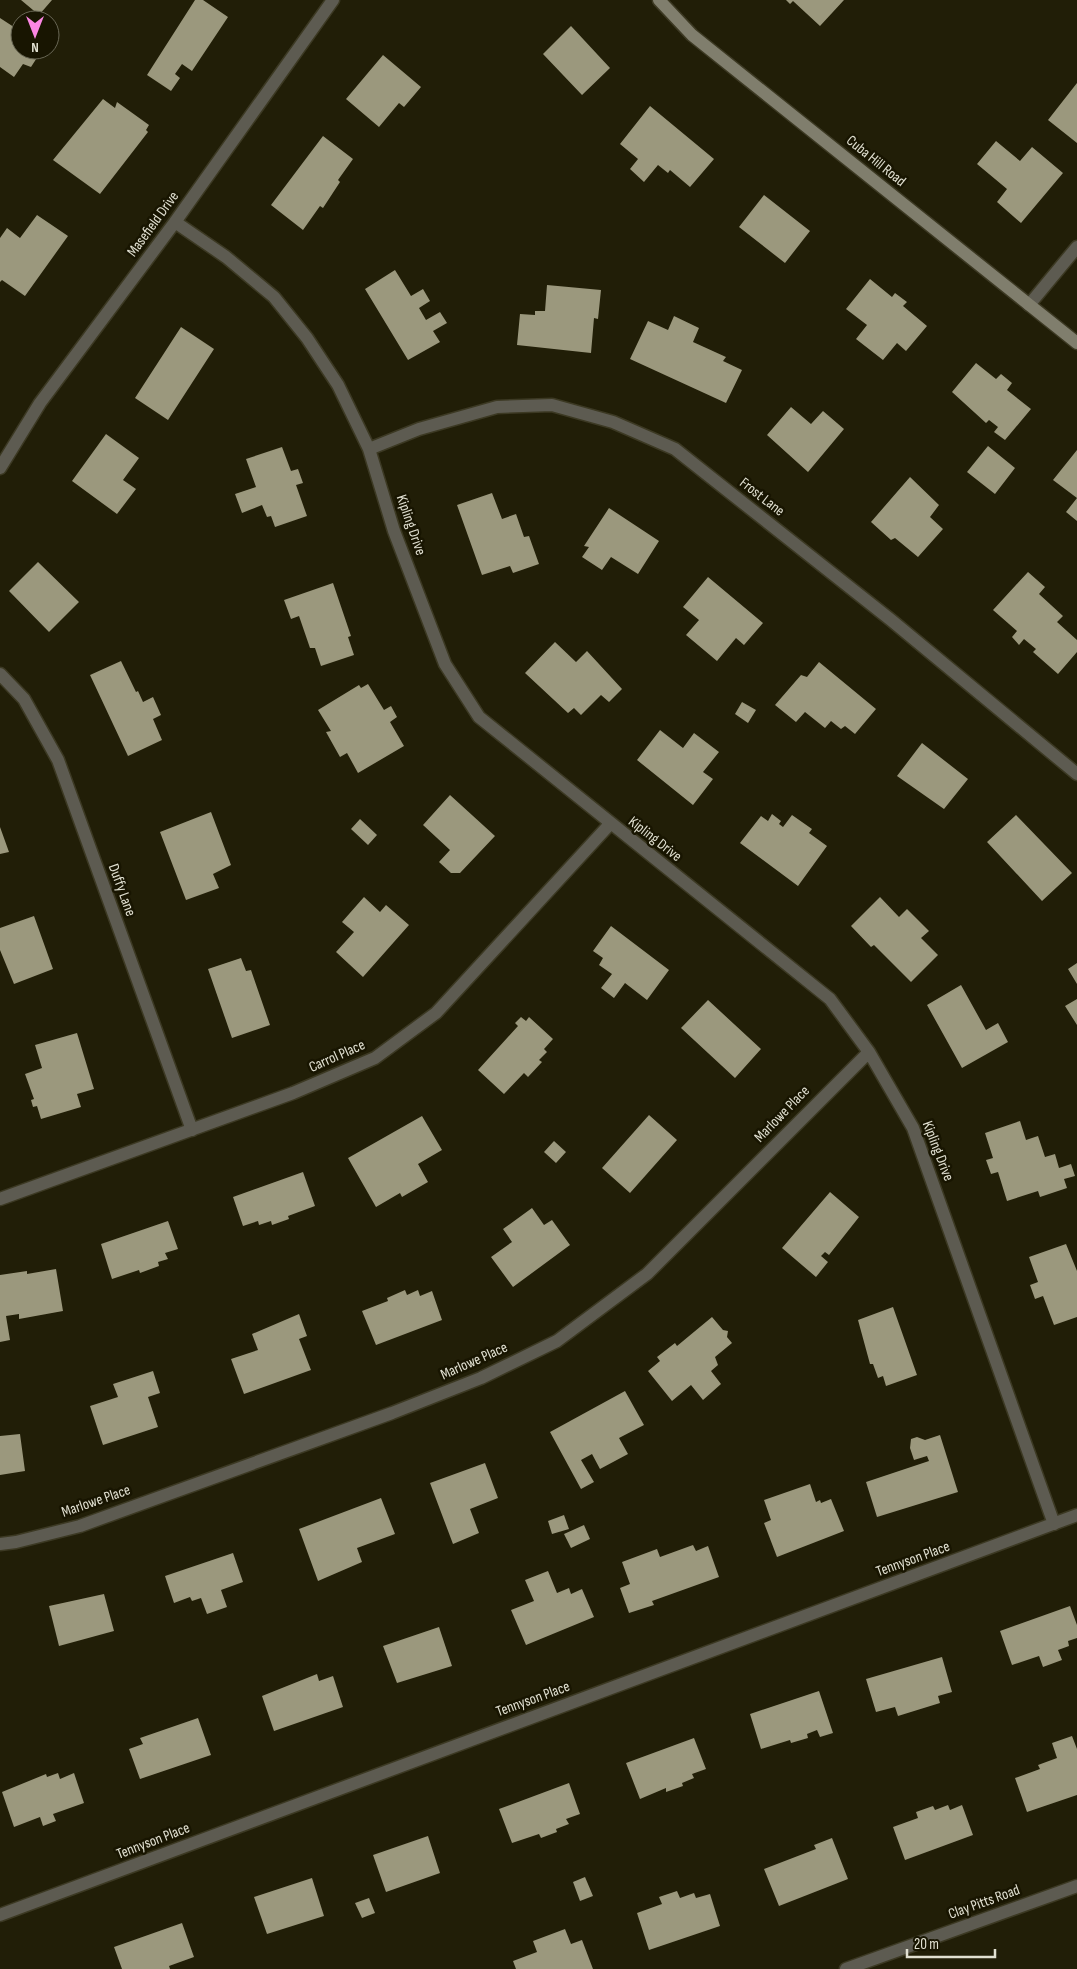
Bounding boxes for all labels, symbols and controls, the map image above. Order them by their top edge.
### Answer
north arrow [10,10,60,60]
text: N [31,39,39,56]
street label: Cuba Hill Road [842,131,910,191]
street label: Masefield Drive [123,188,183,260]
street label: Frost Lane [736,473,788,521]
street label: Kipling Drive [392,492,430,558]
street label: Kipling Drive [624,812,686,866]
street label: Duffy Lane [104,861,140,919]
street label: Carrol Place [306,1035,368,1077]
street label: Marlowe Place [750,1082,814,1146]
street label: Kipling Drive [918,1118,958,1184]
street label: Marlowe Place [437,1338,511,1384]
street label: Marlowe Place [59,1480,133,1522]
street label: Tennyson Place [874,1537,952,1581]
street label: Tennyson Place [494,1677,572,1721]
street label: Tennyson Place [114,1818,192,1864]
street label: Clay Pitts Road [946,1880,1022,1924]
scale bar [907,1926,994,1958]
text: 20 m [914,1935,939,1954]

